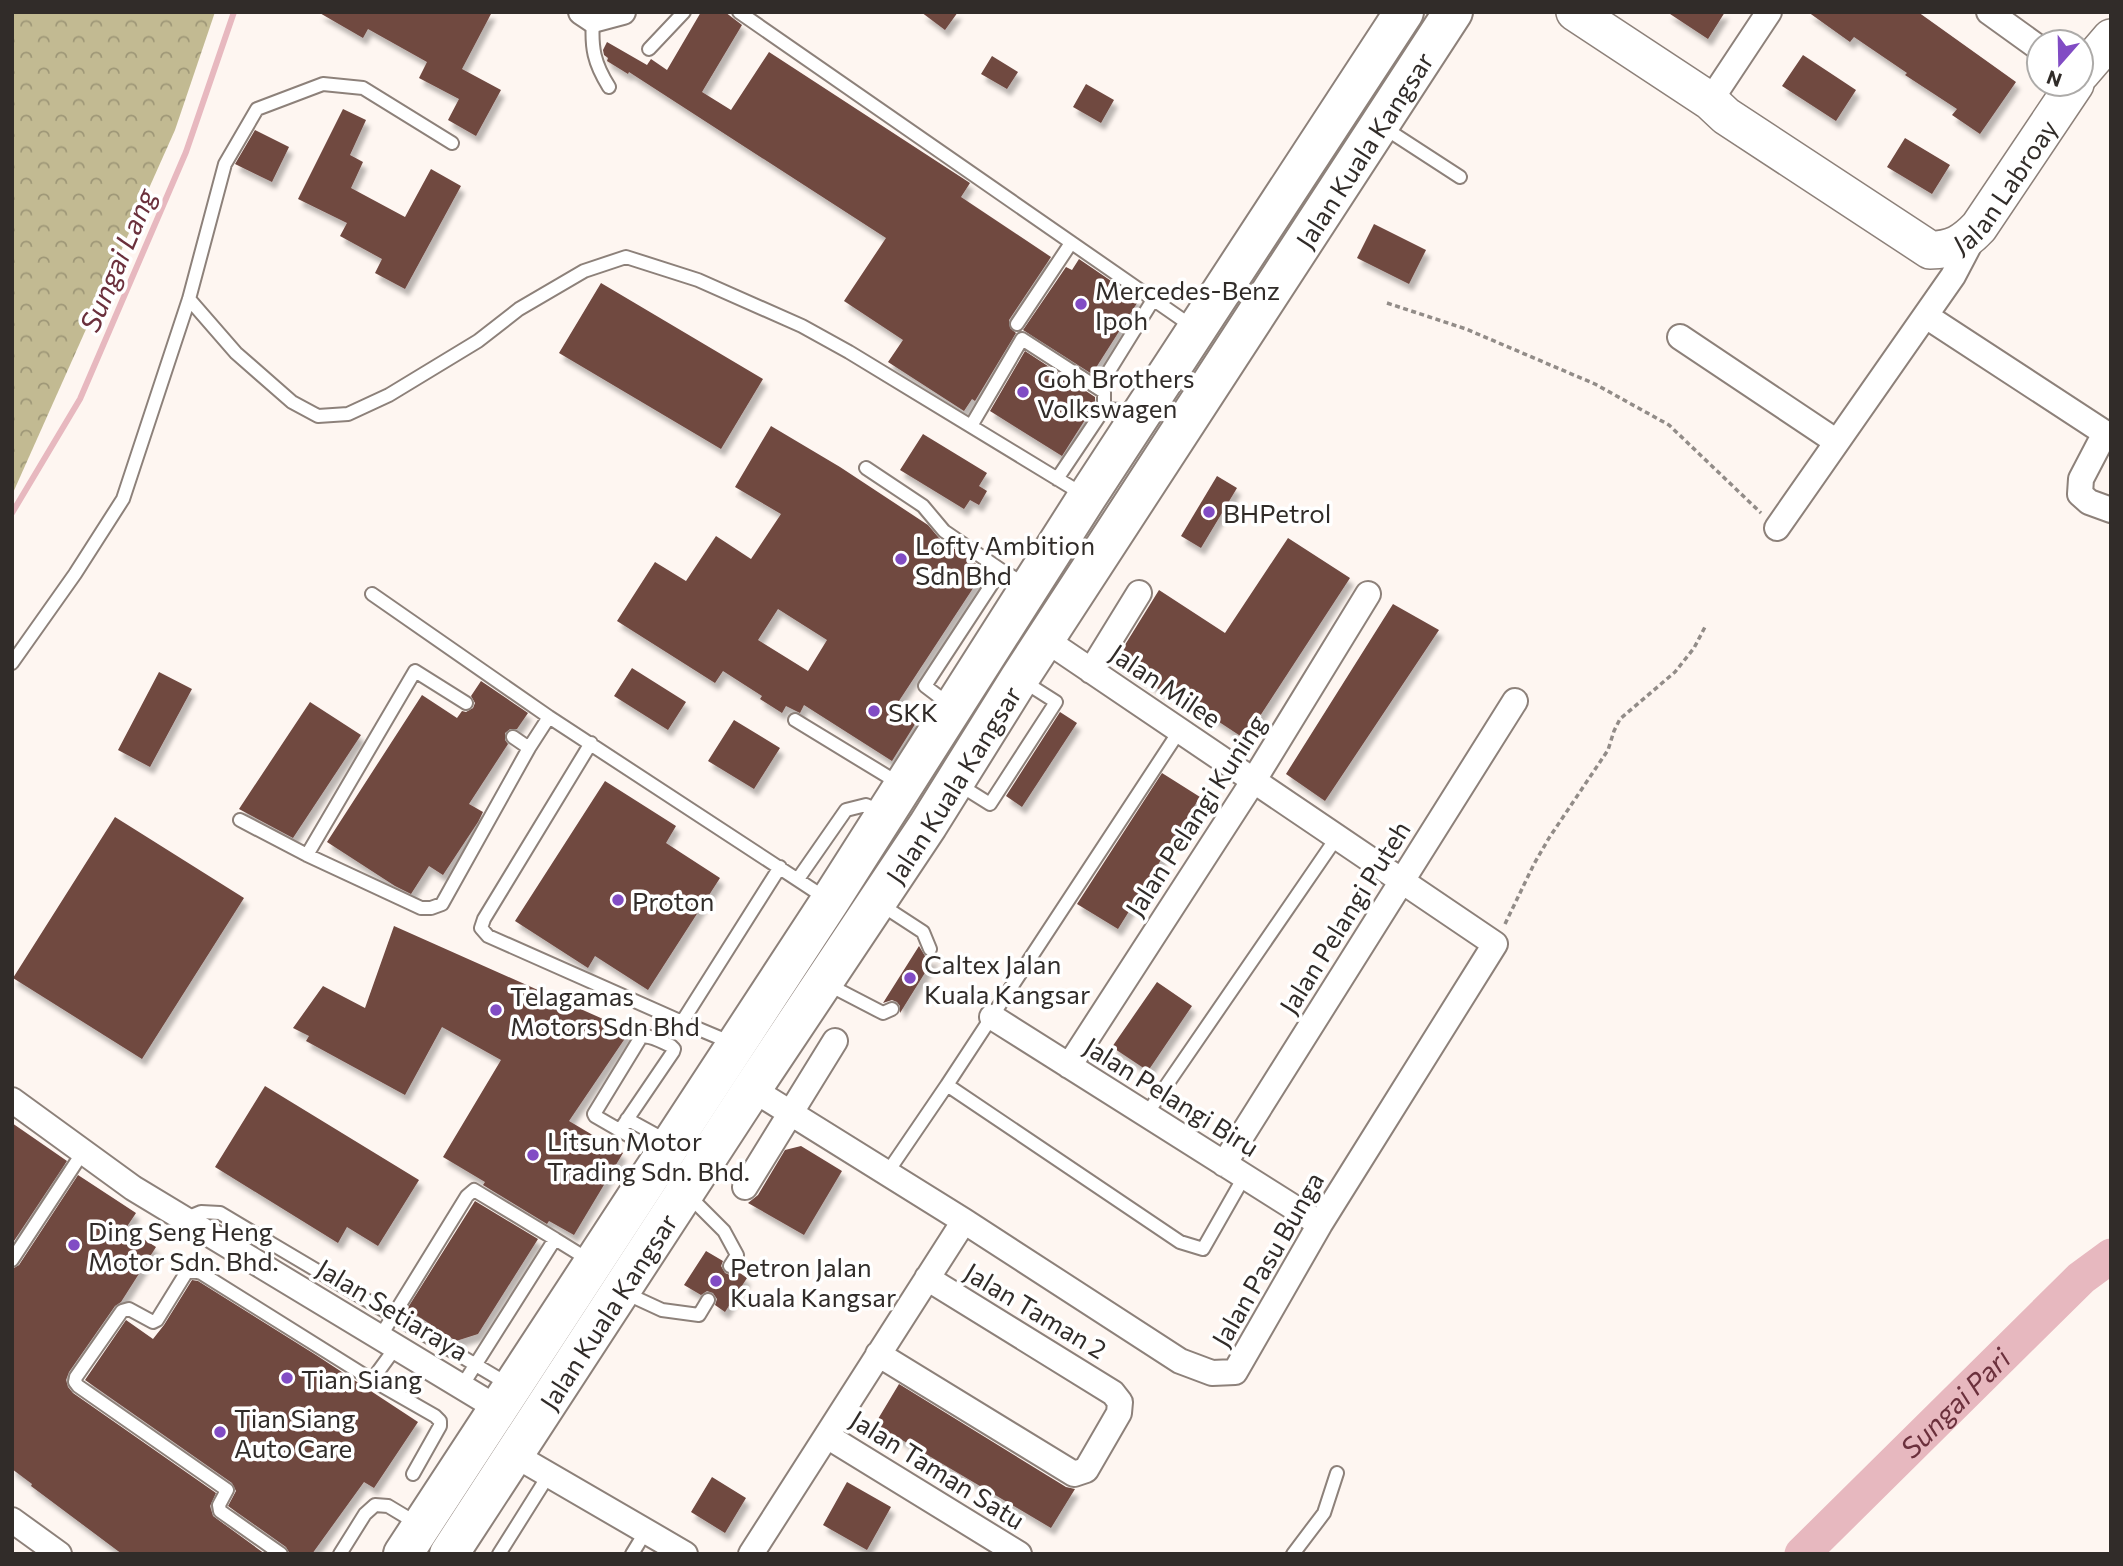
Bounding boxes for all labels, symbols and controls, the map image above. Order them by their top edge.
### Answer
north arrow [2025,28,2095,98]
street label: Jalan Kuala Kangsar [1288,46,1439,253]
text: N [2043,66,2065,93]
street label: Jalan Labroay [1948,113,2063,259]
water label: Sungai Lang [72,182,163,337]
place label: Mercedes-Benz Ipoh [1095,274,1280,335]
marker: Mercedes-Benz Ipoh [1073,296,1089,312]
place label: Goh Brothers Volkswagen [1037,362,1195,423]
marker: Goh Brothers Volkswagen [1015,384,1031,400]
place label: BHPetrol [1223,497,1331,528]
marker: BHPetrol [1201,504,1217,520]
place label: Lofty Ambition Sdn Bhd [915,529,1095,590]
marker: Lofty Ambition Sdn Bhd [893,551,909,567]
street label: Jalan Milee [1105,637,1227,733]
street label: Jalan Kuala Kangsar [878,680,1027,889]
place label: SKK [888,696,938,727]
marker: SKK [866,703,882,719]
street label: Jalan Pelangi Kuning [1118,708,1272,922]
street label: Jalan Pelangi Puteh [1272,815,1416,1019]
place label: Proton [632,885,715,916]
marker: Proton [610,892,626,908]
place label: Caltex Jalan Kuala Kangsar [924,948,1090,1009]
marker: Caltex Jalan Kuala Kangsar [902,970,918,986]
place label: Telagamas Motors Sdn Bhd [510,980,700,1041]
marker: Telagamas Motors Sdn Bhd [488,1002,504,1018]
street label: Jalan Pelangi Biru [1079,1030,1265,1162]
place label: Litsun Motor Trading Sdn. Bhd. [547,1125,750,1186]
marker: Litsun Motor Trading Sdn. Bhd. [525,1147,541,1163]
street label: Jalan Pasu Bunga [1205,1166,1329,1352]
street label: Jalan Kuala Kangsar [532,1207,682,1415]
place label: Ding Seng Heng Motor Sdn. Bhd. [88,1215,279,1276]
marker: Ding Seng Heng Motor Sdn. Bhd. [66,1237,82,1253]
place label: Petron Jalan Kuala Kangsar [730,1251,896,1312]
street label: Jalan Setiaraya [312,1252,474,1366]
street label: Jalan Taman 2 [960,1256,1112,1364]
marker: Petron Jalan Kuala Kangsar [708,1273,724,1289]
water label: Sungai Pari [1893,1341,2017,1464]
place label: Tian Siang [301,1363,422,1394]
marker: Tian Siang [279,1370,295,1386]
place label: Tian Siang Auto Care [234,1402,355,1463]
street label: Jalan Taman Satu [845,1403,1031,1535]
marker: Tian Siang Auto Care [212,1424,228,1440]

